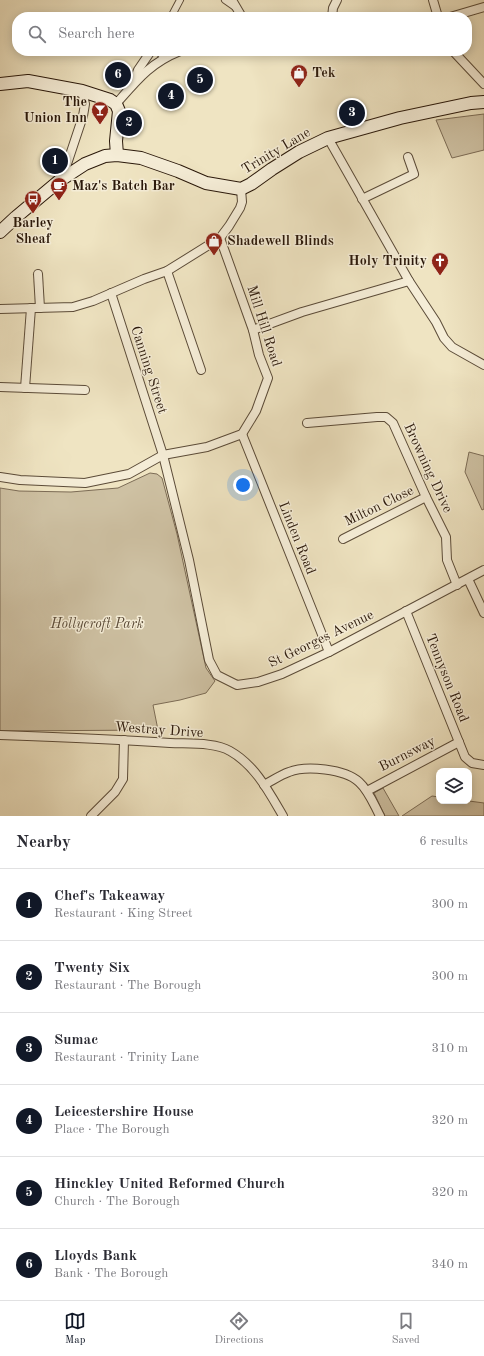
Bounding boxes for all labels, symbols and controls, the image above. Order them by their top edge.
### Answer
search box [12,12,472,56]
icon: search [26,23,48,45]
text: Search here [58,27,135,42]
pin: 6 [105,60,131,90]
shop icon: Tek [289,63,309,88]
pin: 5 [187,65,213,95]
place label: Tek [312,66,336,80]
pin: 4 [158,81,184,111]
place label: The Union Inn [23,95,87,125]
pin: 3 [339,98,365,128]
bar icon: The Union Inn [90,100,110,125]
pin: 2 [116,108,142,138]
street label: Trinity Lane [239,125,313,177]
pin: 1 [42,146,68,176]
cafe icon: Maz's Batch Bar [49,176,69,201]
place label: Maz's Batch Bar [72,179,175,193]
bus stop icon: Barley Sheaf [23,189,43,214]
place label: Barley Sheaf [12,216,54,246]
shop icon: Shadewell Blinds [204,231,224,256]
place label: Shadewell Blinds [227,234,334,248]
church icon: Holy Trinity [430,251,450,276]
place label: Holy Trinity [348,254,427,268]
street label: Mill Hill Road [244,284,284,368]
street label: Canning Street [128,324,170,416]
street label: Browning Drive [401,421,455,515]
your location [233,475,253,495]
street label: Milton Close [342,483,416,529]
street label: Linden Road [276,500,318,576]
street label: St Georges Avenue [266,607,376,671]
park label: Hollycroft Park [49,617,144,632]
street label: Tennyson Road [423,632,471,724]
street label: Westray Drive [114,720,204,740]
street label: Burnsway [377,734,438,774]
map controls [436,768,472,804]
button: layers [436,768,472,804]
text: Nearby [16,834,71,851]
text: 6 results [419,835,468,848]
text: Chef's Takeaway [54,889,165,904]
text: 1 [25,898,33,911]
text: 300 m [431,898,468,911]
text: Restaurant · King Street [54,907,193,920]
text: Twenty Six [54,961,130,976]
text: 2 [25,970,33,983]
text: 300 m [431,970,468,983]
text: Restaurant · The Borough [54,979,201,992]
text: Sumac [54,1033,98,1048]
text: 3 [25,1042,33,1055]
text: 310 m [431,1042,468,1055]
text: Restaurant · Trinity Lane [54,1051,199,1064]
text: Leicestershire House [54,1105,194,1120]
text: 4 [25,1114,33,1127]
text: 320 m [431,1114,468,1127]
text: Place · The Borough [54,1123,170,1136]
text: Hinckley United Reformed Church [54,1177,285,1192]
text: 5 [25,1186,33,1199]
text: 320 m [431,1186,468,1199]
text: Church · The Borough [54,1195,180,1208]
text: Lloyds Bank [54,1249,137,1264]
text: 6 [25,1258,33,1271]
text: 340 m [431,1258,468,1271]
text: Bank · The Borough [54,1267,168,1280]
tab: Map [64,1310,86,1348]
tab: Directions [215,1310,263,1348]
tab: Saved [392,1310,420,1348]

